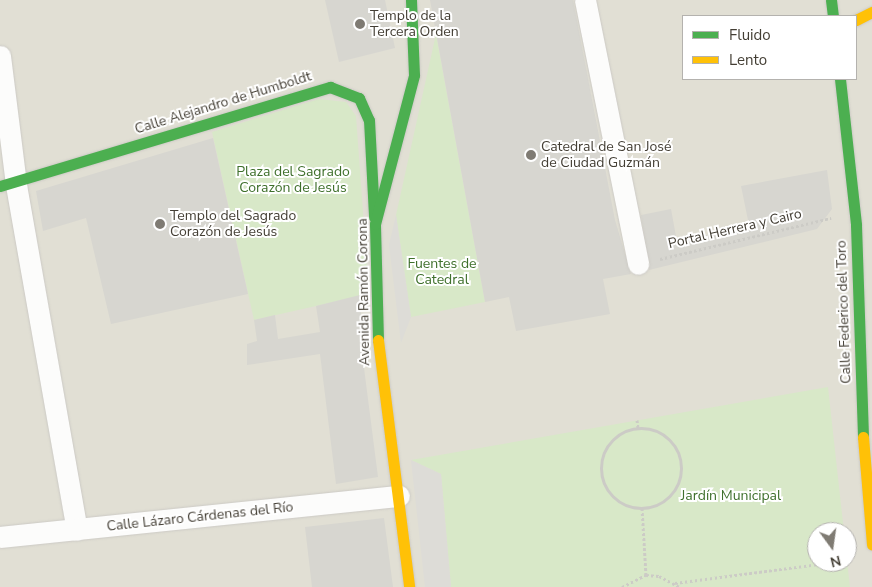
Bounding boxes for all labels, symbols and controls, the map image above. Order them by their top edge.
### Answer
place label: Templo de la Tercera Orden [370,8,459,40]
legend [682,15,857,80]
marker: Templo de la Tercera Orden [354,18,366,30]
text: Fluido [729,25,771,45]
text: Lento [729,50,767,70]
street label: Calle Alejandro de Humboldt [133,68,313,138]
place label: Catedral de San José de Ciudad Guzmán [541,139,671,172]
marker: Catedral de San José de Ciudad Guzmán [525,149,537,161]
park label: Plaza del Sagrado Corazón de Jesús [236,164,350,196]
street label: Portal Herrera y Cairo [667,205,803,253]
place label: Templo del Sagrado Corazón de Jesús [170,208,296,240]
marker: Templo del Sagrado Corazón de Jesús [154,218,166,230]
street label: Avenida Ramón Corona [354,218,374,366]
street label: Calle Federico del Toro [833,240,855,384]
park label: Fuentes de Catedral [408,256,476,288]
park label: Jardín Municipal [681,488,781,504]
street label: Calle Lázaro Cárdenas del Río [106,499,294,535]
north arrow [807,522,857,572]
text: N [828,551,843,572]

